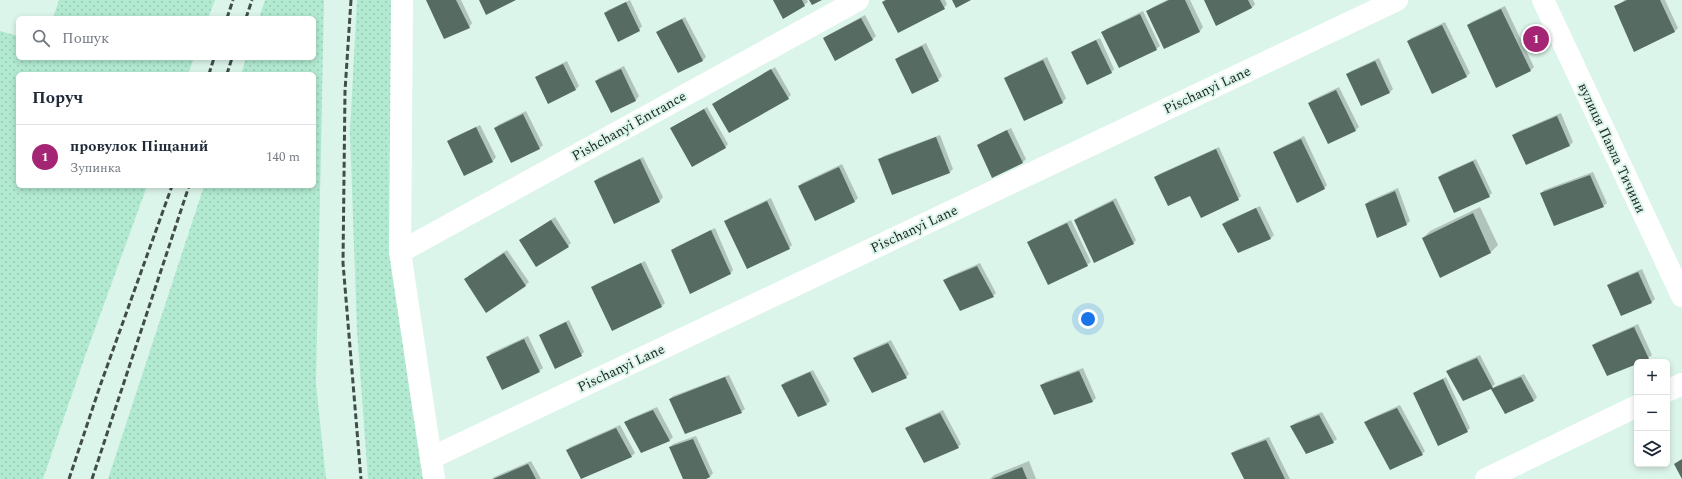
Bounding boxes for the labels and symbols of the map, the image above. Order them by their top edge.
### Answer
pin: 1 [1523,24,1549,54]
street label: Pischanyi Lane [1160,60,1254,119]
street label: вулиця Павла Тичини [1573,79,1651,217]
street label: Pishchanyi Entrance [568,86,690,166]
street label: Pischanyi Lane [867,199,961,258]
your location [1078,309,1098,329]
street label: Pischanyi Lane [574,338,668,397]

